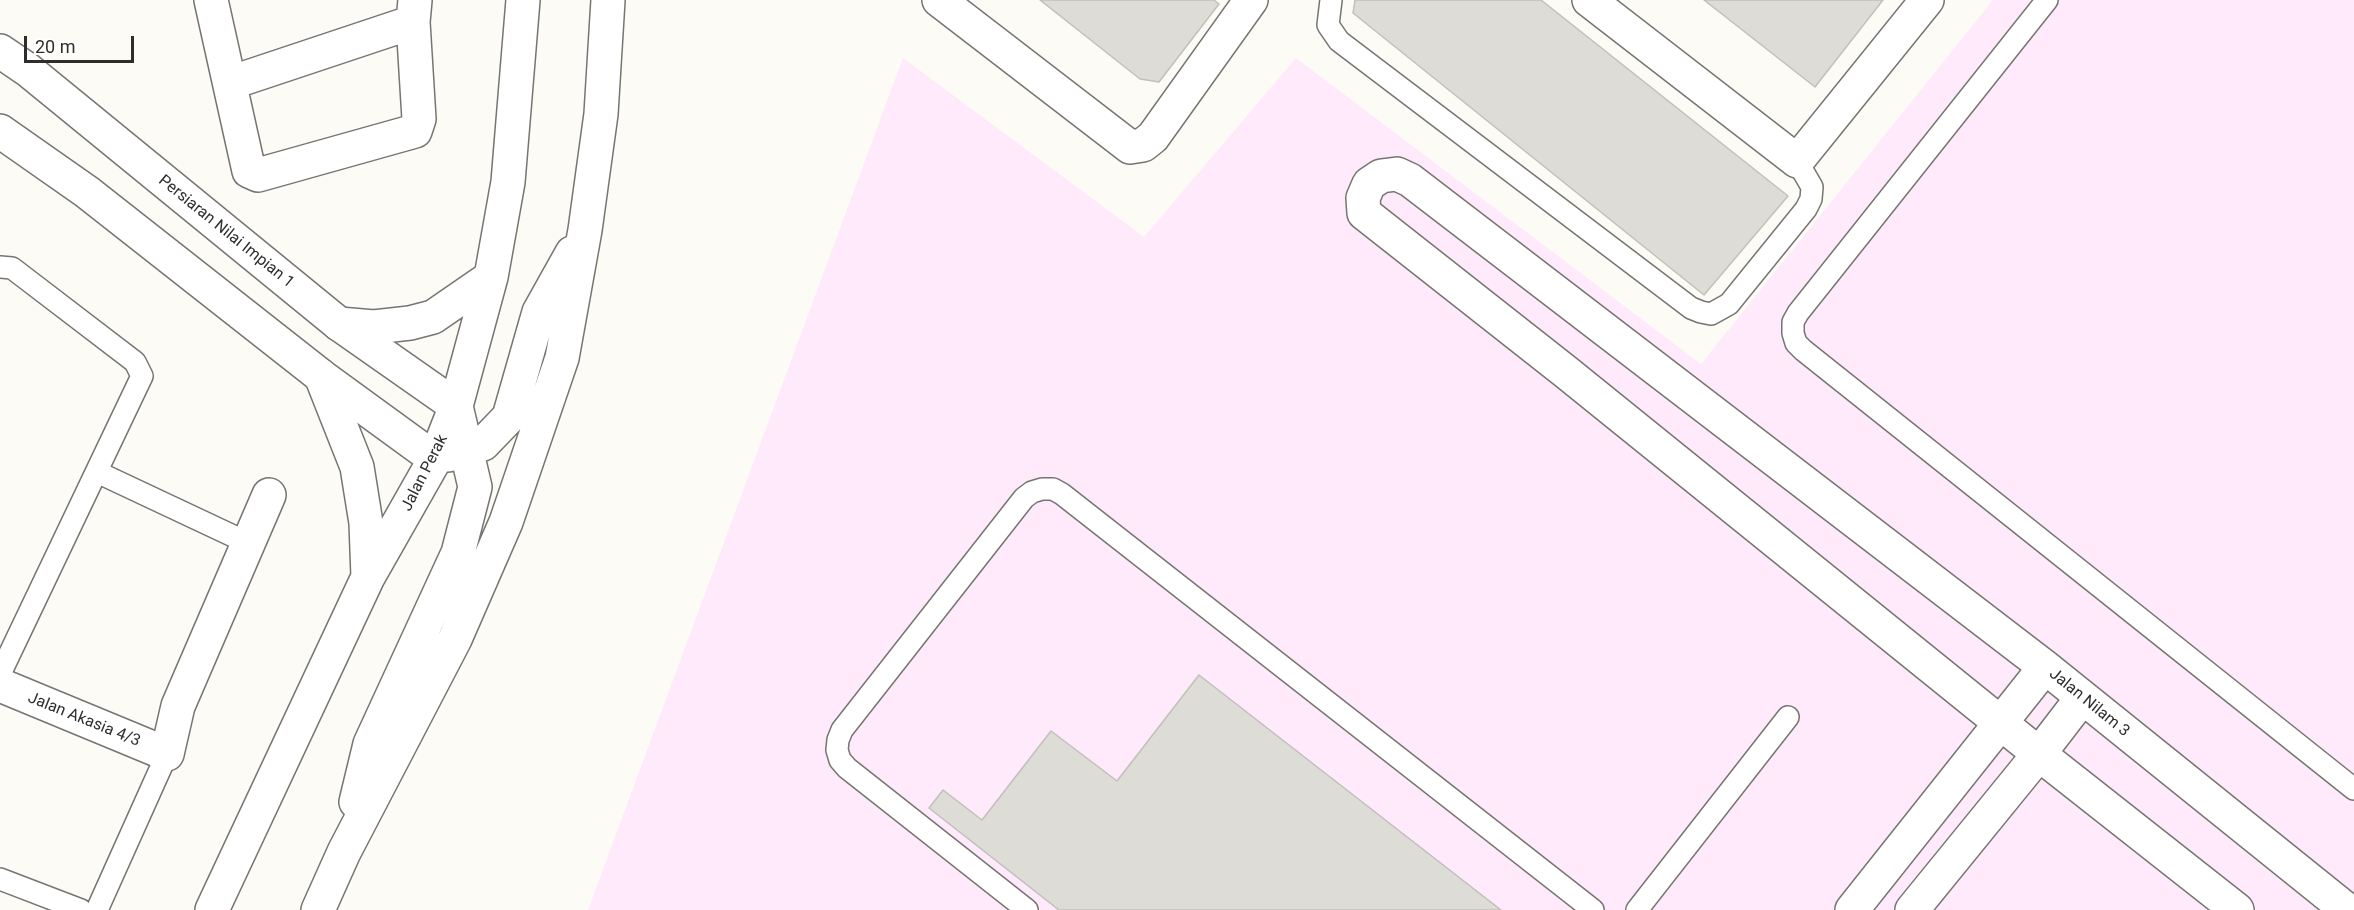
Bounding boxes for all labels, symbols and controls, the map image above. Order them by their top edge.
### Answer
scale bar [27,24,136,62]
text: 20 m [35,36,75,57]
street label: Persiaran Nilai Impian 1 [154,171,298,293]
street label: Jalan Perak [398,432,452,514]
street label: Jalan Nilam 3 [2045,665,2133,741]
street label: Jalan Akasia 4/3 [25,689,143,751]

